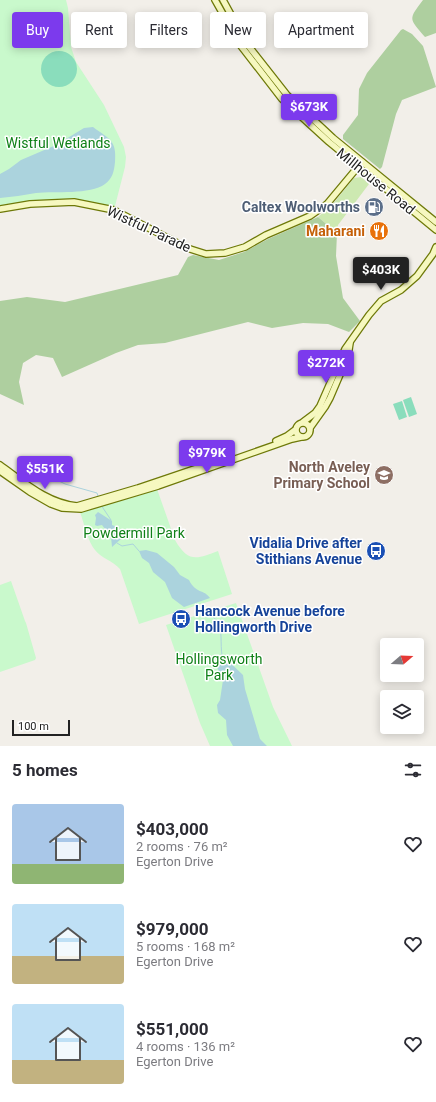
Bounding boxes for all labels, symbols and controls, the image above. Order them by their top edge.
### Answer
chip: Buy [12,12,63,48]
chip: Rent [71,12,127,48]
chip: Filters [135,12,202,48]
chip: New [210,12,266,48]
chip: Apartment [274,12,368,48]
pin: $673K [281,94,337,128]
text: $673K [290,99,328,114]
park label: Wistful Wetlands [5,135,111,151]
street label: Millhouse Road [334,145,418,217]
fuel station icon: Caltex Woolworths [363,196,385,218]
place label: Caltex Woolworths [242,199,360,215]
street label: Wistful Parade [104,203,194,255]
restaurant icon: Maharani [368,220,390,242]
place label: Maharani [306,223,365,239]
pin: $403K [353,257,409,291]
text: $403K [362,262,400,277]
pin: $272K [298,350,354,384]
text: $272K [307,355,345,370]
pin: $979K [179,440,235,474]
text: $979K [188,445,226,460]
pin: $551K [17,456,73,490]
place label: North Aveley Primary School [273,459,371,491]
text: $551K [26,461,64,476]
school or university icon: North Aveley Primary School [373,464,395,486]
park label: Powdermill Park [83,525,186,541]
place label: Vidalia Drive after Stithians Avenue [249,535,362,567]
bus stop icon: Vidalia Drive after Stithians Avenue [365,540,387,562]
place label: Hancock Avenue before Hollingworth Drive [195,603,345,635]
bus stop icon: Hancock Avenue before Hollingworth Drive [170,608,192,630]
north arrow [380,638,424,682]
map controls [380,638,424,734]
park label: Hollingsworth Park [176,651,262,683]
button: layers [380,690,424,734]
scale bar [12,718,70,737]
text: 100 m [18,720,49,733]
icon: filters [402,759,424,781]
text: 5 homes [12,760,78,780]
text: $403,000 [136,819,208,839]
icon: home [44,820,92,868]
icon: heart [402,833,424,855]
text: 2 rooms · 76 m² [136,839,228,854]
text: Egerton Drive [136,854,213,869]
text: $979,000 [136,919,208,939]
icon: home [44,920,92,968]
icon: heart [402,933,424,955]
text: 5 rooms · 168 m² [136,939,235,954]
text: Egerton Drive [136,954,213,969]
text: $551,000 [136,1019,208,1039]
icon: home [44,1020,92,1068]
icon: heart [402,1033,424,1055]
text: 4 rooms · 136 m² [136,1039,235,1054]
text: Egerton Drive [136,1054,213,1069]

